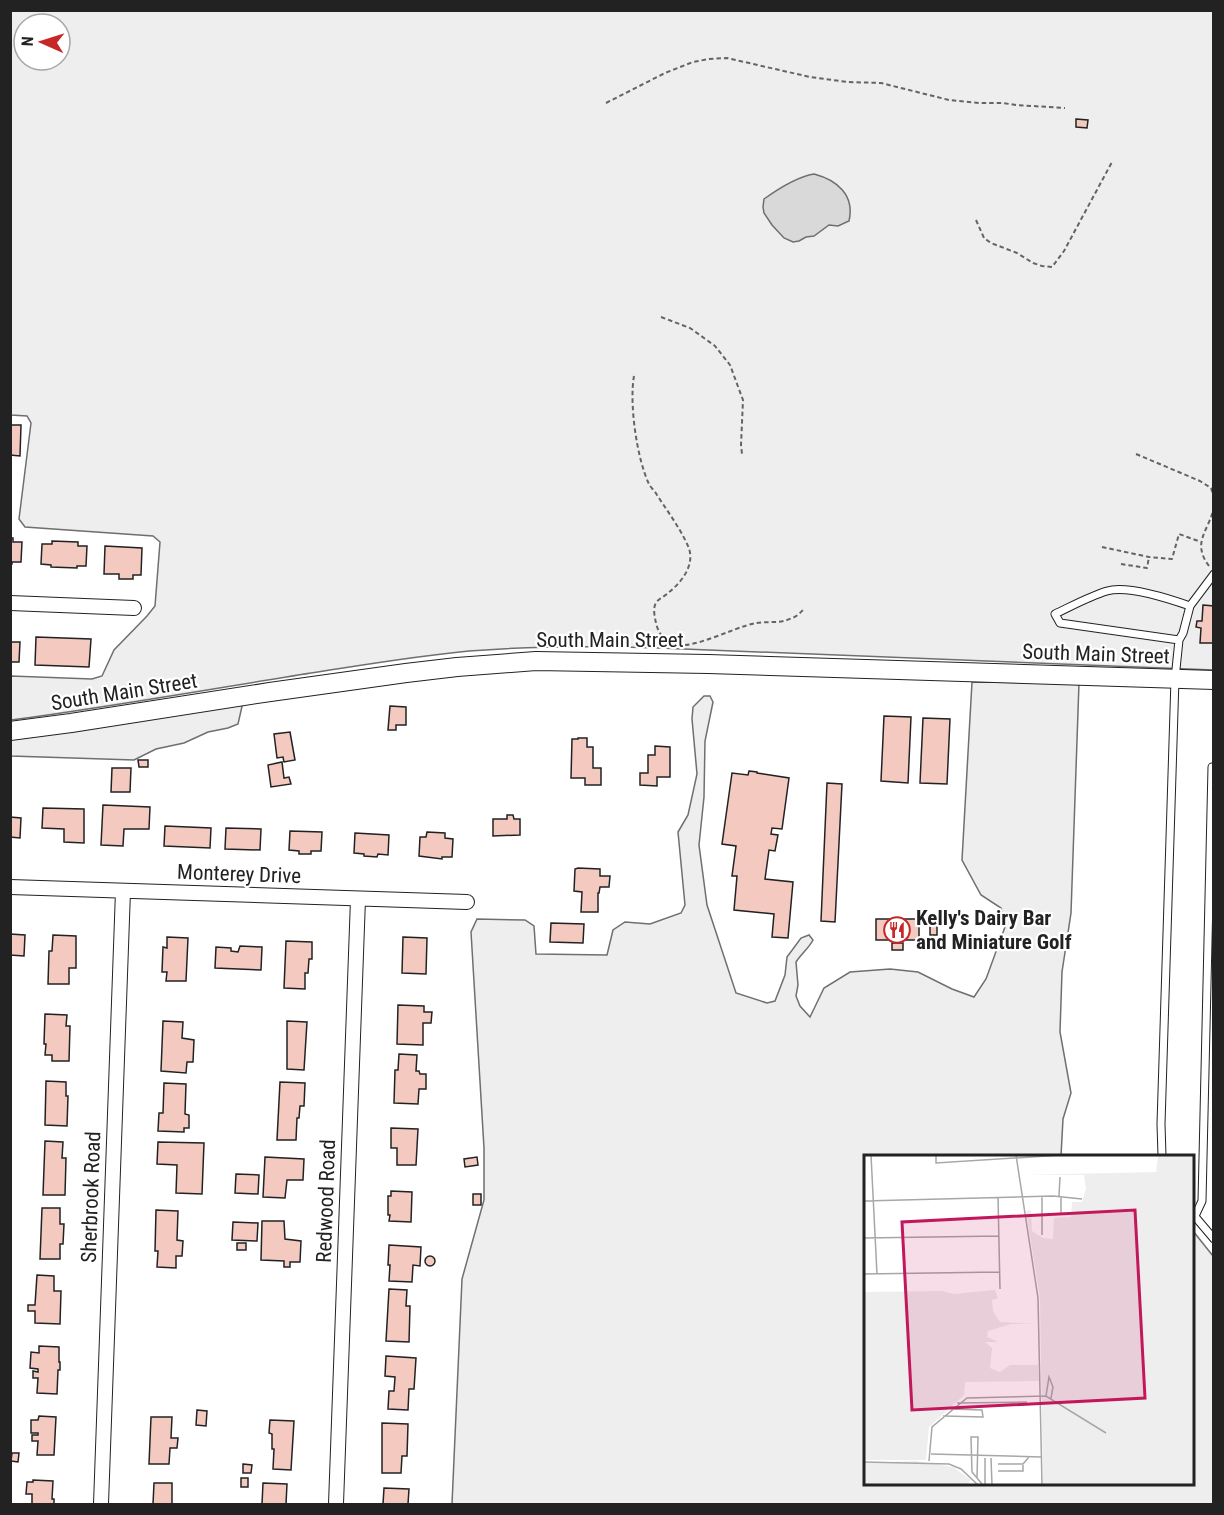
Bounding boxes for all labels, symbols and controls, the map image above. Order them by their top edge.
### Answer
north arrow [12,12,72,72]
text: N [18,36,37,47]
street label: South Main Street [536,628,684,652]
street label: South Main Street [1022,639,1170,669]
street label: South Main Street [49,669,199,715]
street label: Monterey Drive [177,860,302,888]
place label: Kelly's Dairy Bar and Miniature Golf [916,906,1072,954]
restaurant icon: Kelly's Dairy Bar and Miniature Golf [882,915,912,945]
street label: Sherbrook Road [77,1131,105,1263]
street label: Redwood Road [312,1139,340,1263]
inset map [864,1155,1194,1485]

